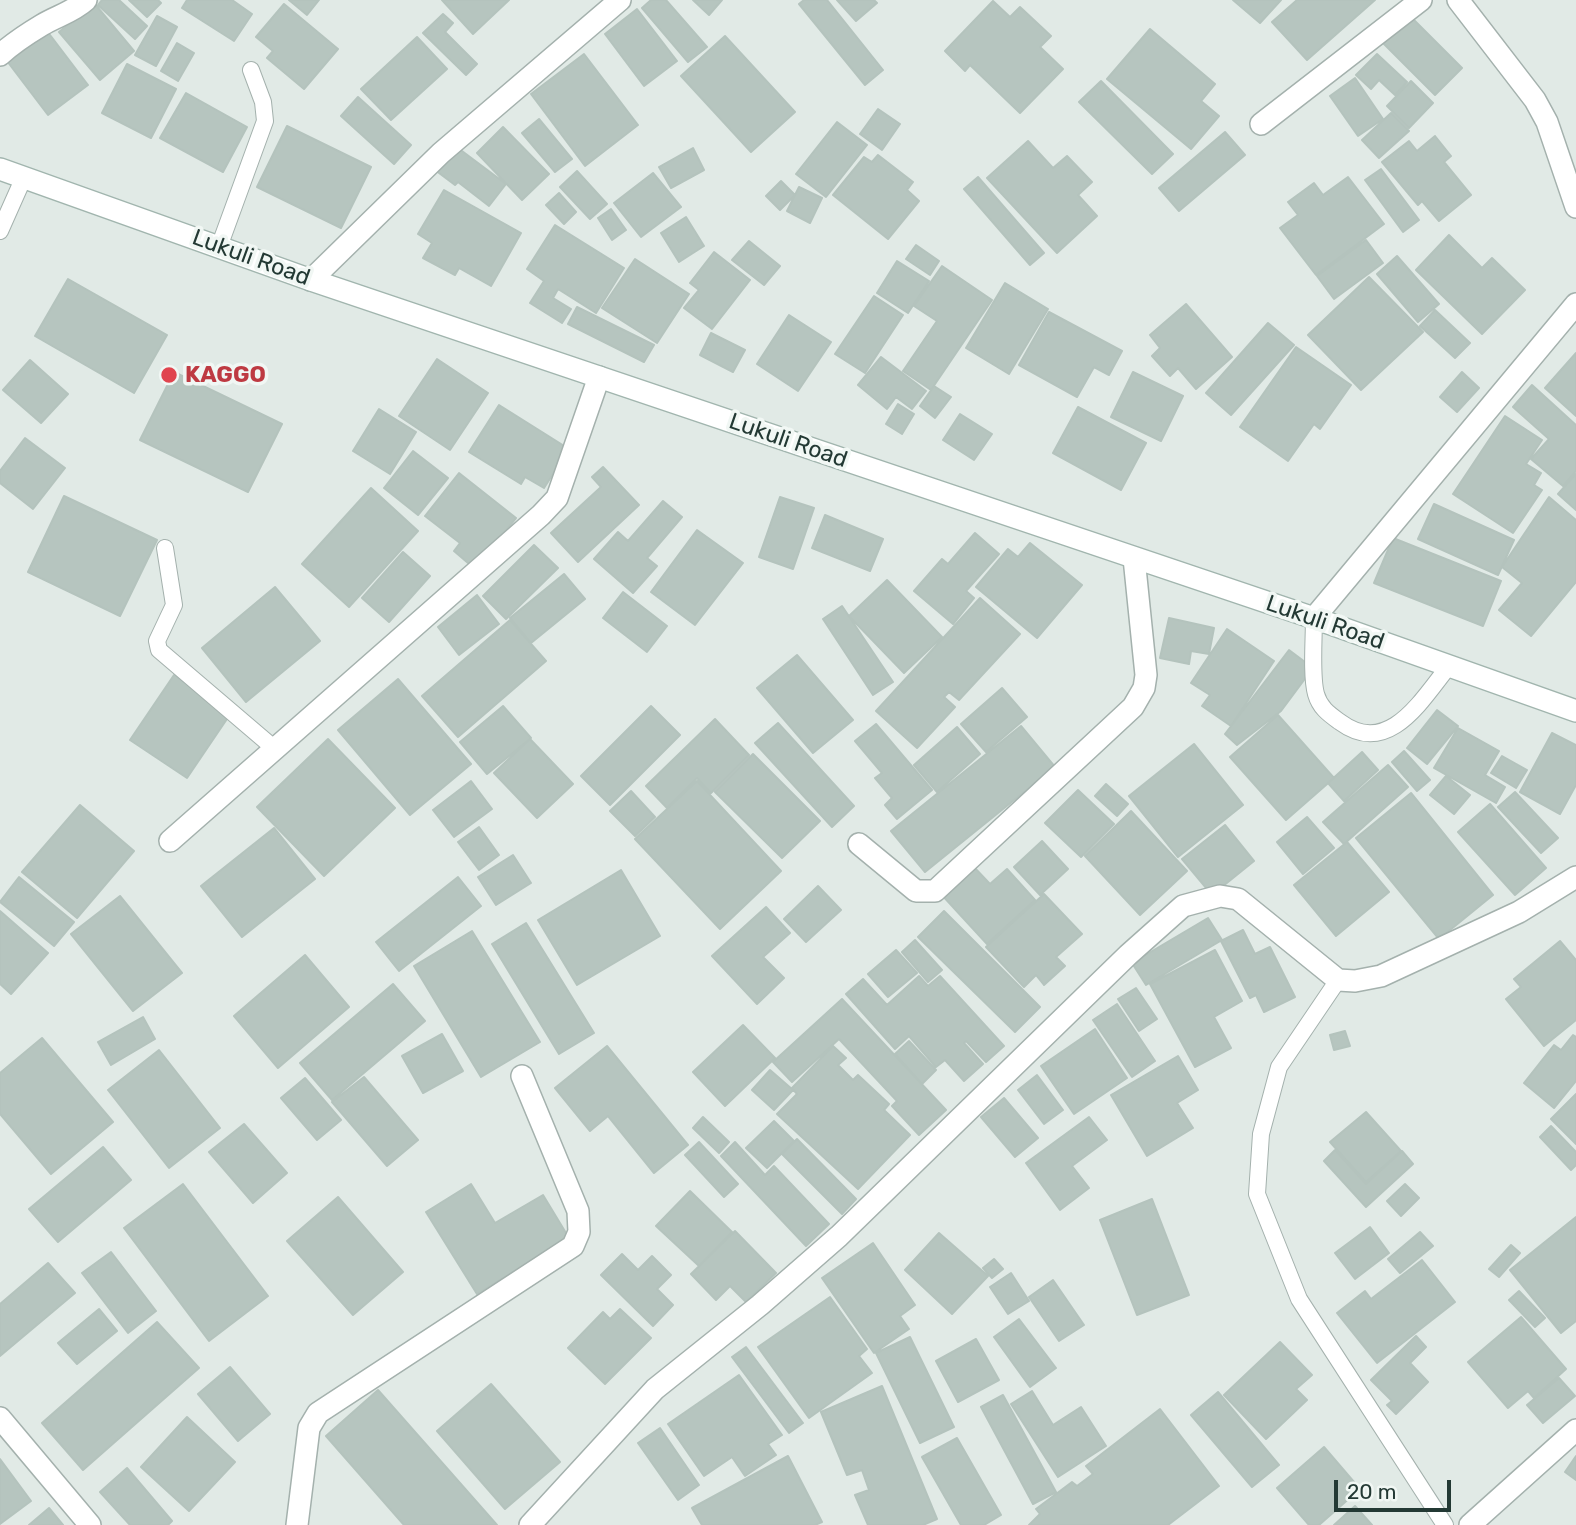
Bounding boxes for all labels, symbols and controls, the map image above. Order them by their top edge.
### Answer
street label: Lukuli Road [188,224,314,292]
place label: KAGGO [185,361,266,389]
marker: KAGGO [159,365,179,385]
street label: Lukuli Road [725,408,851,474]
street label: Lukuli Road [1262,590,1388,656]
scale bar [1338,1466,1455,1510]
text: 20 m [1347,1479,1396,1504]

